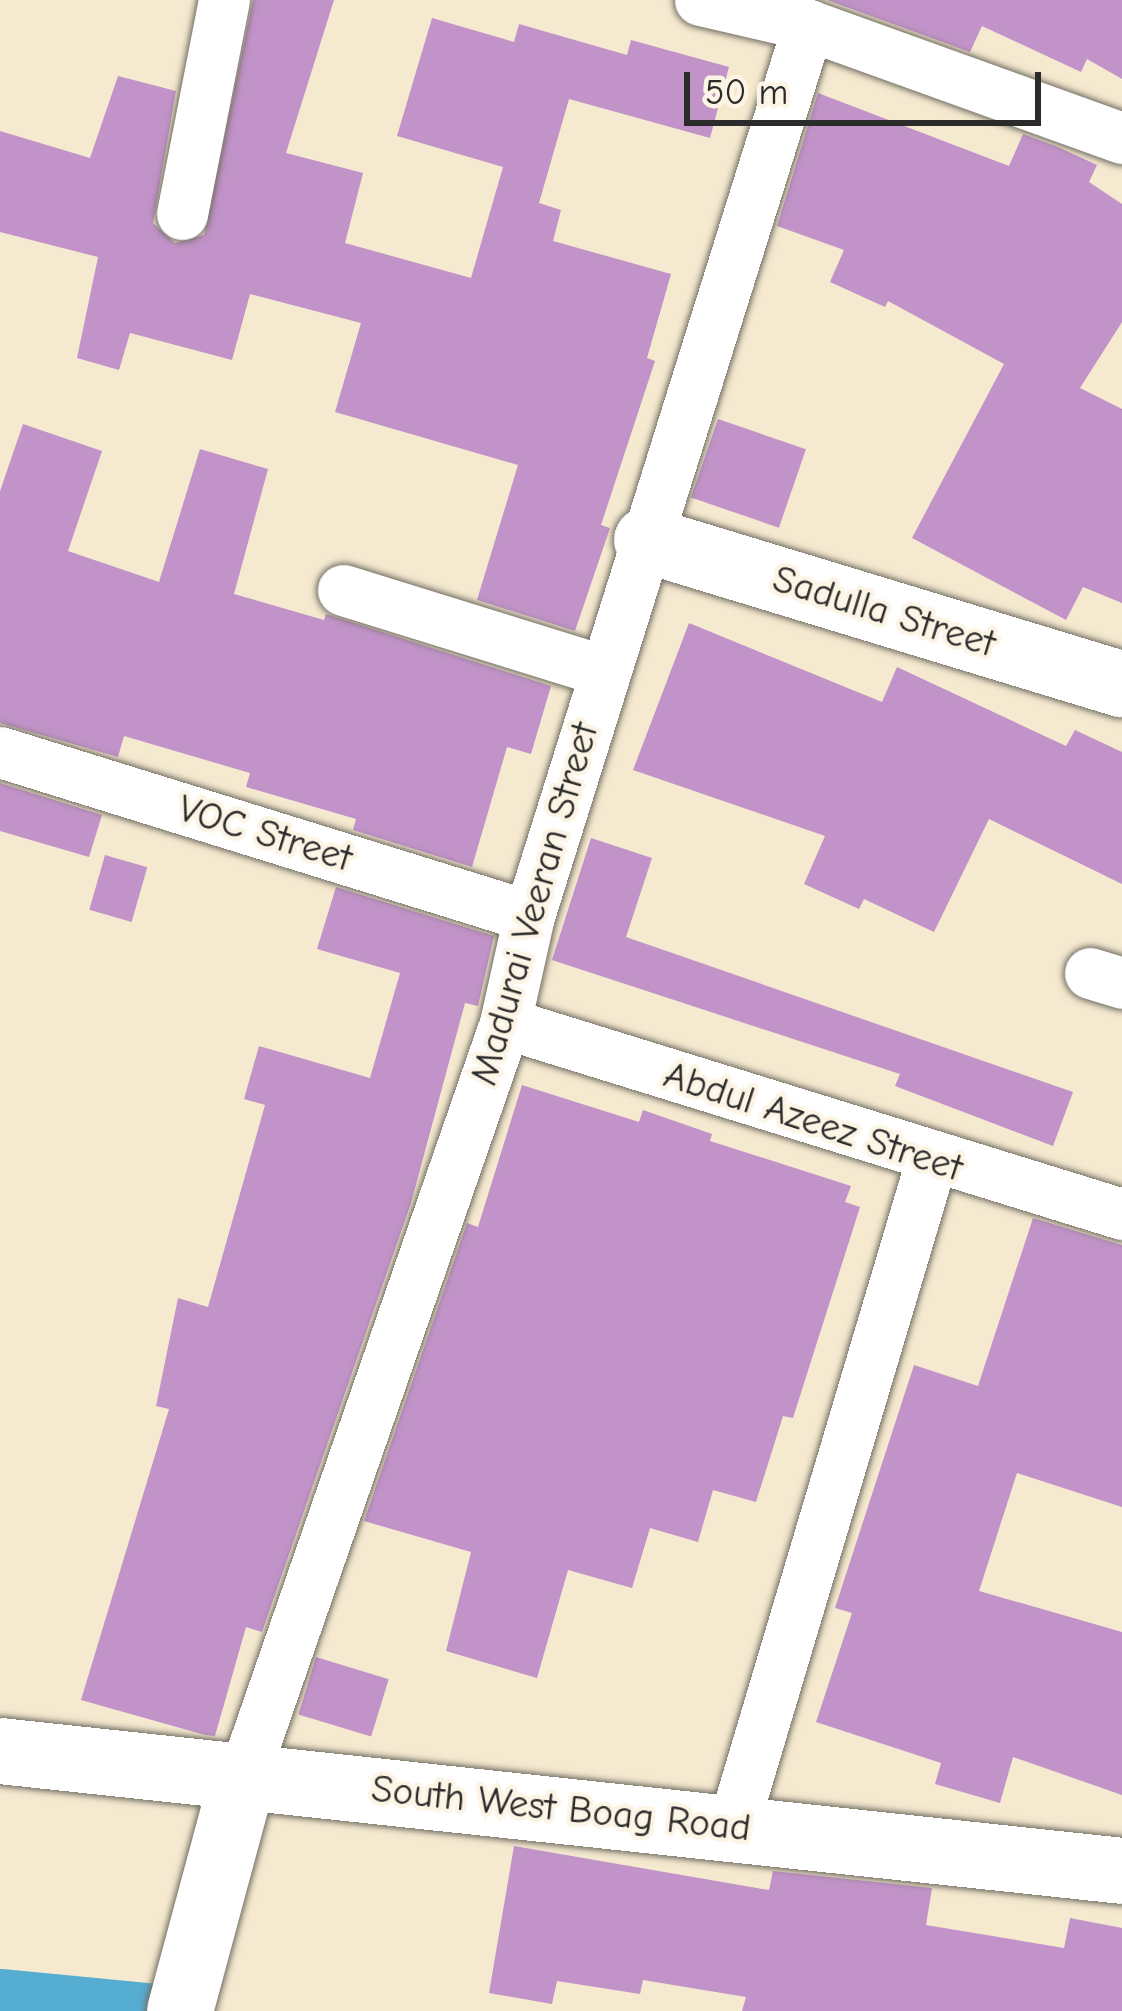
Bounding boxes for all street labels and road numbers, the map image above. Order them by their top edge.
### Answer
street label: Sadulla Street [767,556,1001,668]
street label: Madurai Veeran Street [461,717,609,1091]
street label: VOC Street [173,785,357,883]
street label: Abdul Azeez Street [658,1052,968,1192]
street label: South West Boag Road [369,1766,753,1852]

